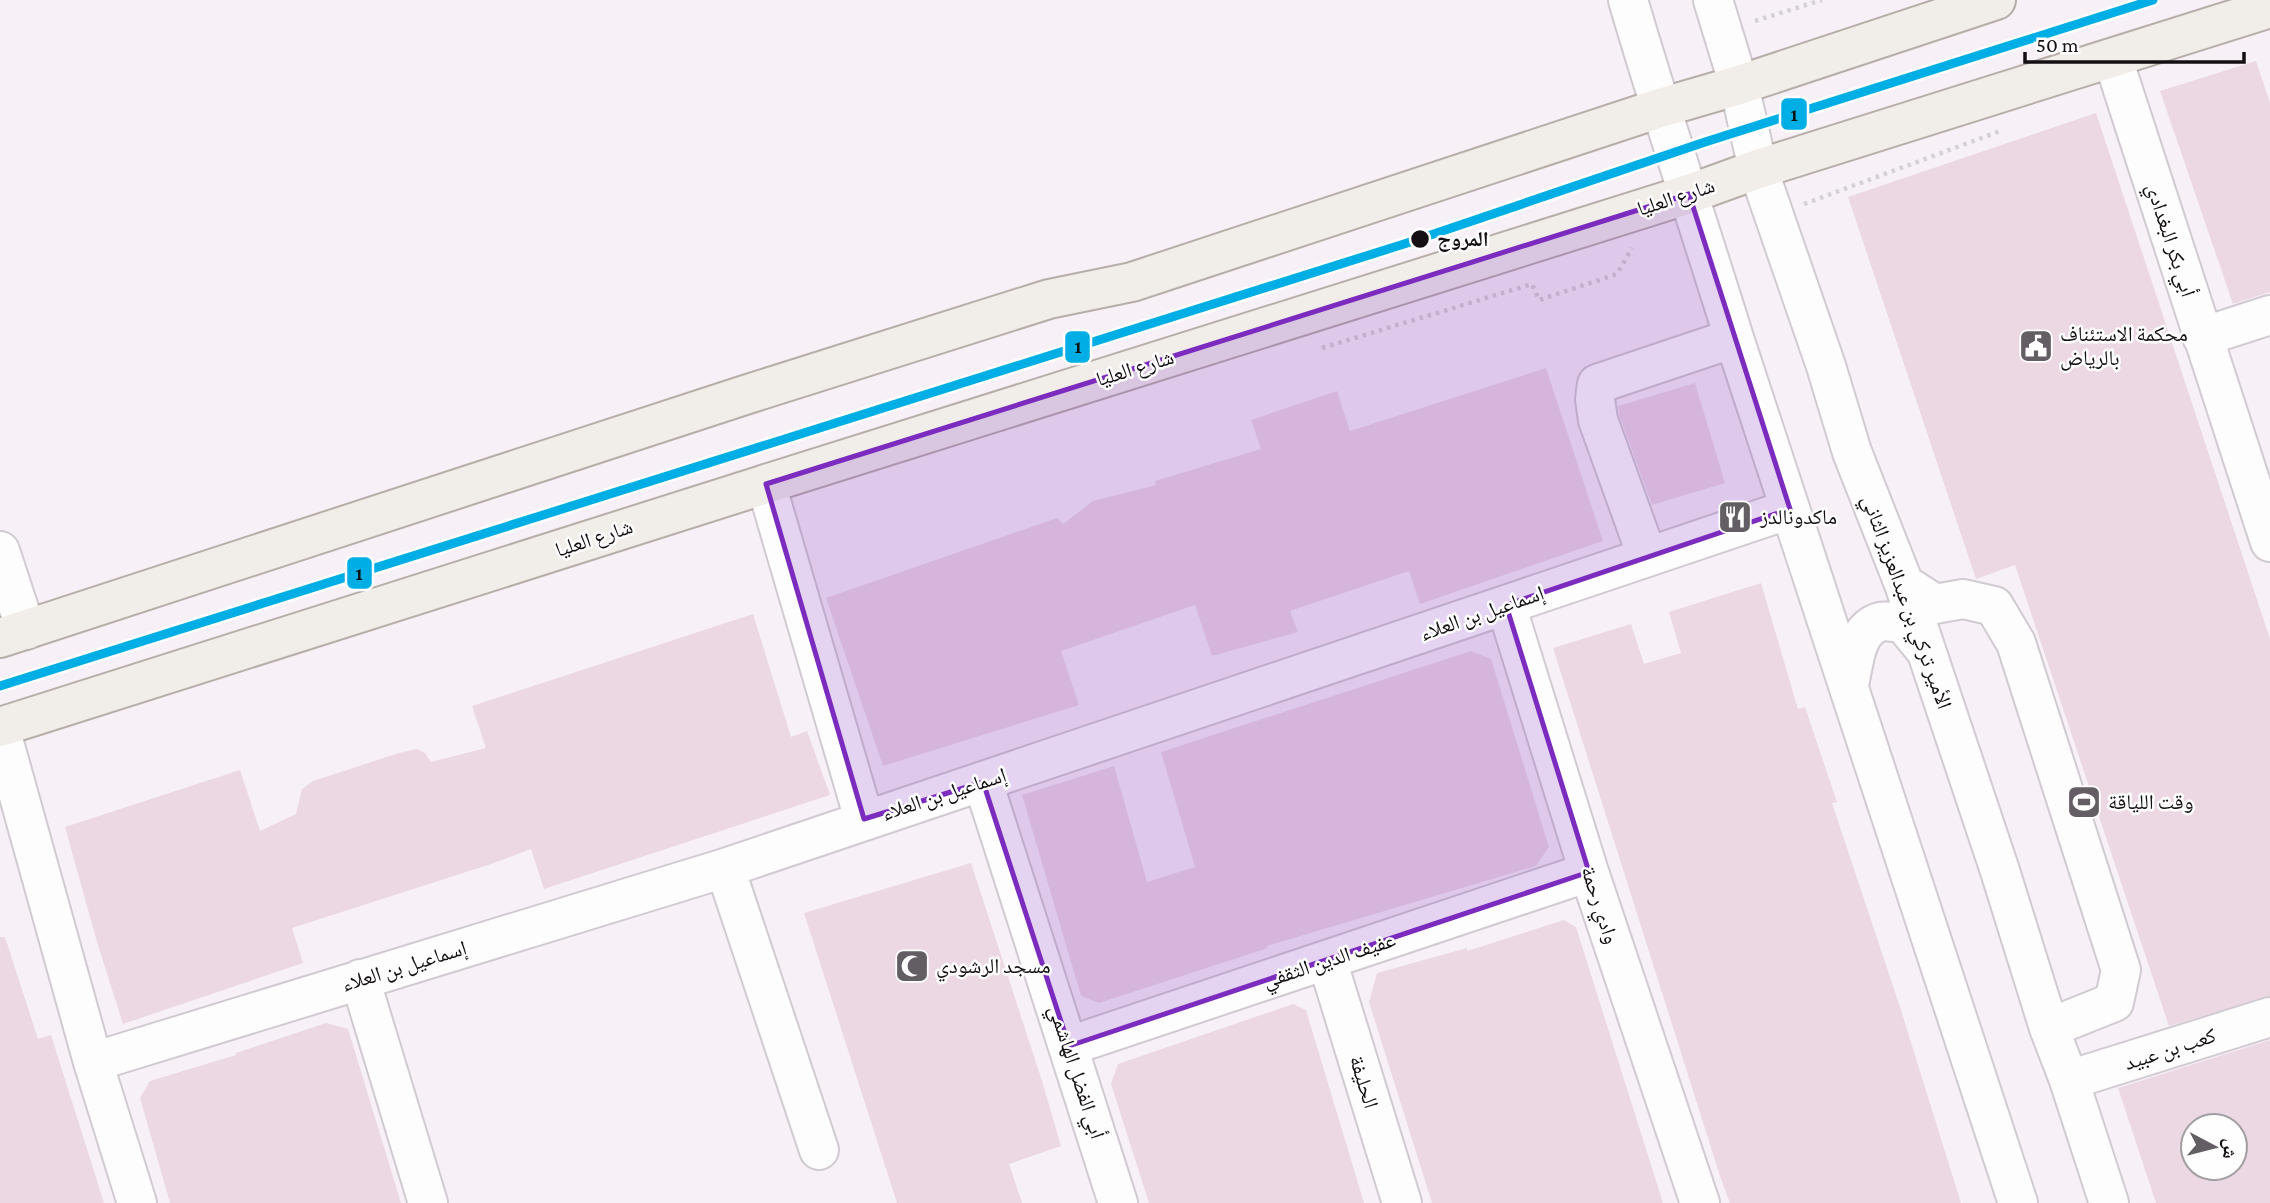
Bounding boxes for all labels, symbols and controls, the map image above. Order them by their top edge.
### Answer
scale bar [2025,21,2244,65]
text: 50 m [2036,33,2079,57]
line badge: 1 [1780,97,1808,131]
text: 1 [1790,104,1798,125]
street label: شارع العليا [1634,173,1718,222]
street label: أبي بكر البغدادي [2137,180,2201,301]
place label: المروج [1437,227,1489,252]
marker: المروج [1409,228,1431,250]
place label: محكمة الاستئناف بالرياض [2060,322,2188,371]
public building icon: محكمة الاستئناف بالرياض [2017,327,2055,365]
line badge: 1 [1064,330,1091,364]
text: 1 [1074,336,1082,357]
street label: شارع العليا [1093,345,1177,392]
street label: الأمير تركي بن عبدالعزيز الثاني [1853,492,1957,714]
restaurant icon: ماكدونالدز [1716,498,1754,536]
place label: ماكدونالدز [1759,505,1837,529]
street label: شارع العليا [552,514,636,563]
line badge: 1 [346,556,373,590]
text: 1 [355,563,363,584]
street label: إسماعيل بن العلاء [1417,581,1548,647]
street label: إسماعيل بن العلاء [879,763,1010,827]
sports icon: وقت اللياقة [2065,783,2103,821]
place label: وقت اللياقة [2108,790,2194,814]
street label: وادي رحمة [1572,863,1624,948]
street label: عفيف الدين الثقفي [1260,927,1400,997]
street label: إسماعيل بن العلاء [339,936,470,998]
mosque icon: مسجد الرشودي [893,947,931,985]
place label: مسجد الرشودي [936,954,1051,982]
street label: أبي الفضل الهاشمي [1040,1002,1111,1143]
street label: كعب بن عبيد [2121,1023,2219,1076]
street label: الحليفة [1345,1053,1383,1111]
north arrow [2179,1112,2249,1182]
text: ش [2218,1138,2242,1160]

